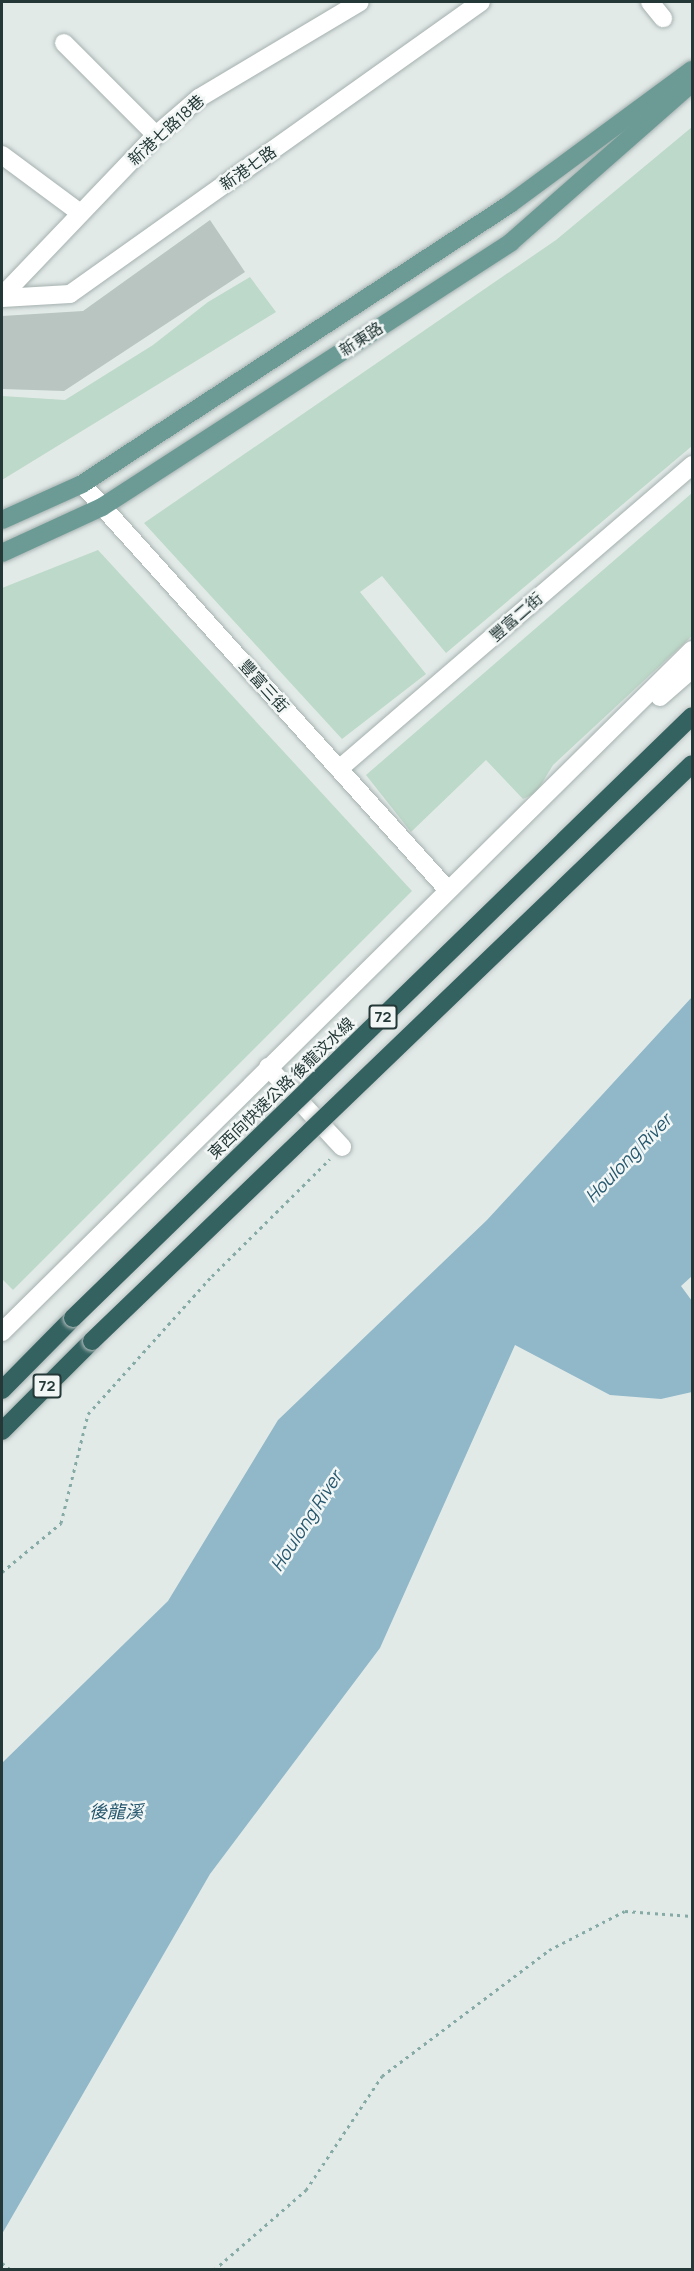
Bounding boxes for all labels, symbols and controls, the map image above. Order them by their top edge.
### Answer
street label: 新港七路18巷 [124,91,208,169]
street label: 新港七路 [216,142,280,194]
street label: 新東路 [336,318,386,360]
street label: 豐富二街 [486,589,546,645]
street label: 豐富三街 [235,656,293,716]
road number: 72 [368,1005,398,1029]
street label: 東西向快速公路 後龍汶水線 [204,1013,358,1163]
water label: Houlong River [580,1109,676,1207]
road number: 72 [32,1374,62,1398]
water label: Houlong River [266,1467,346,1575]
water label: 後龍溪 [89,1800,143,1822]

